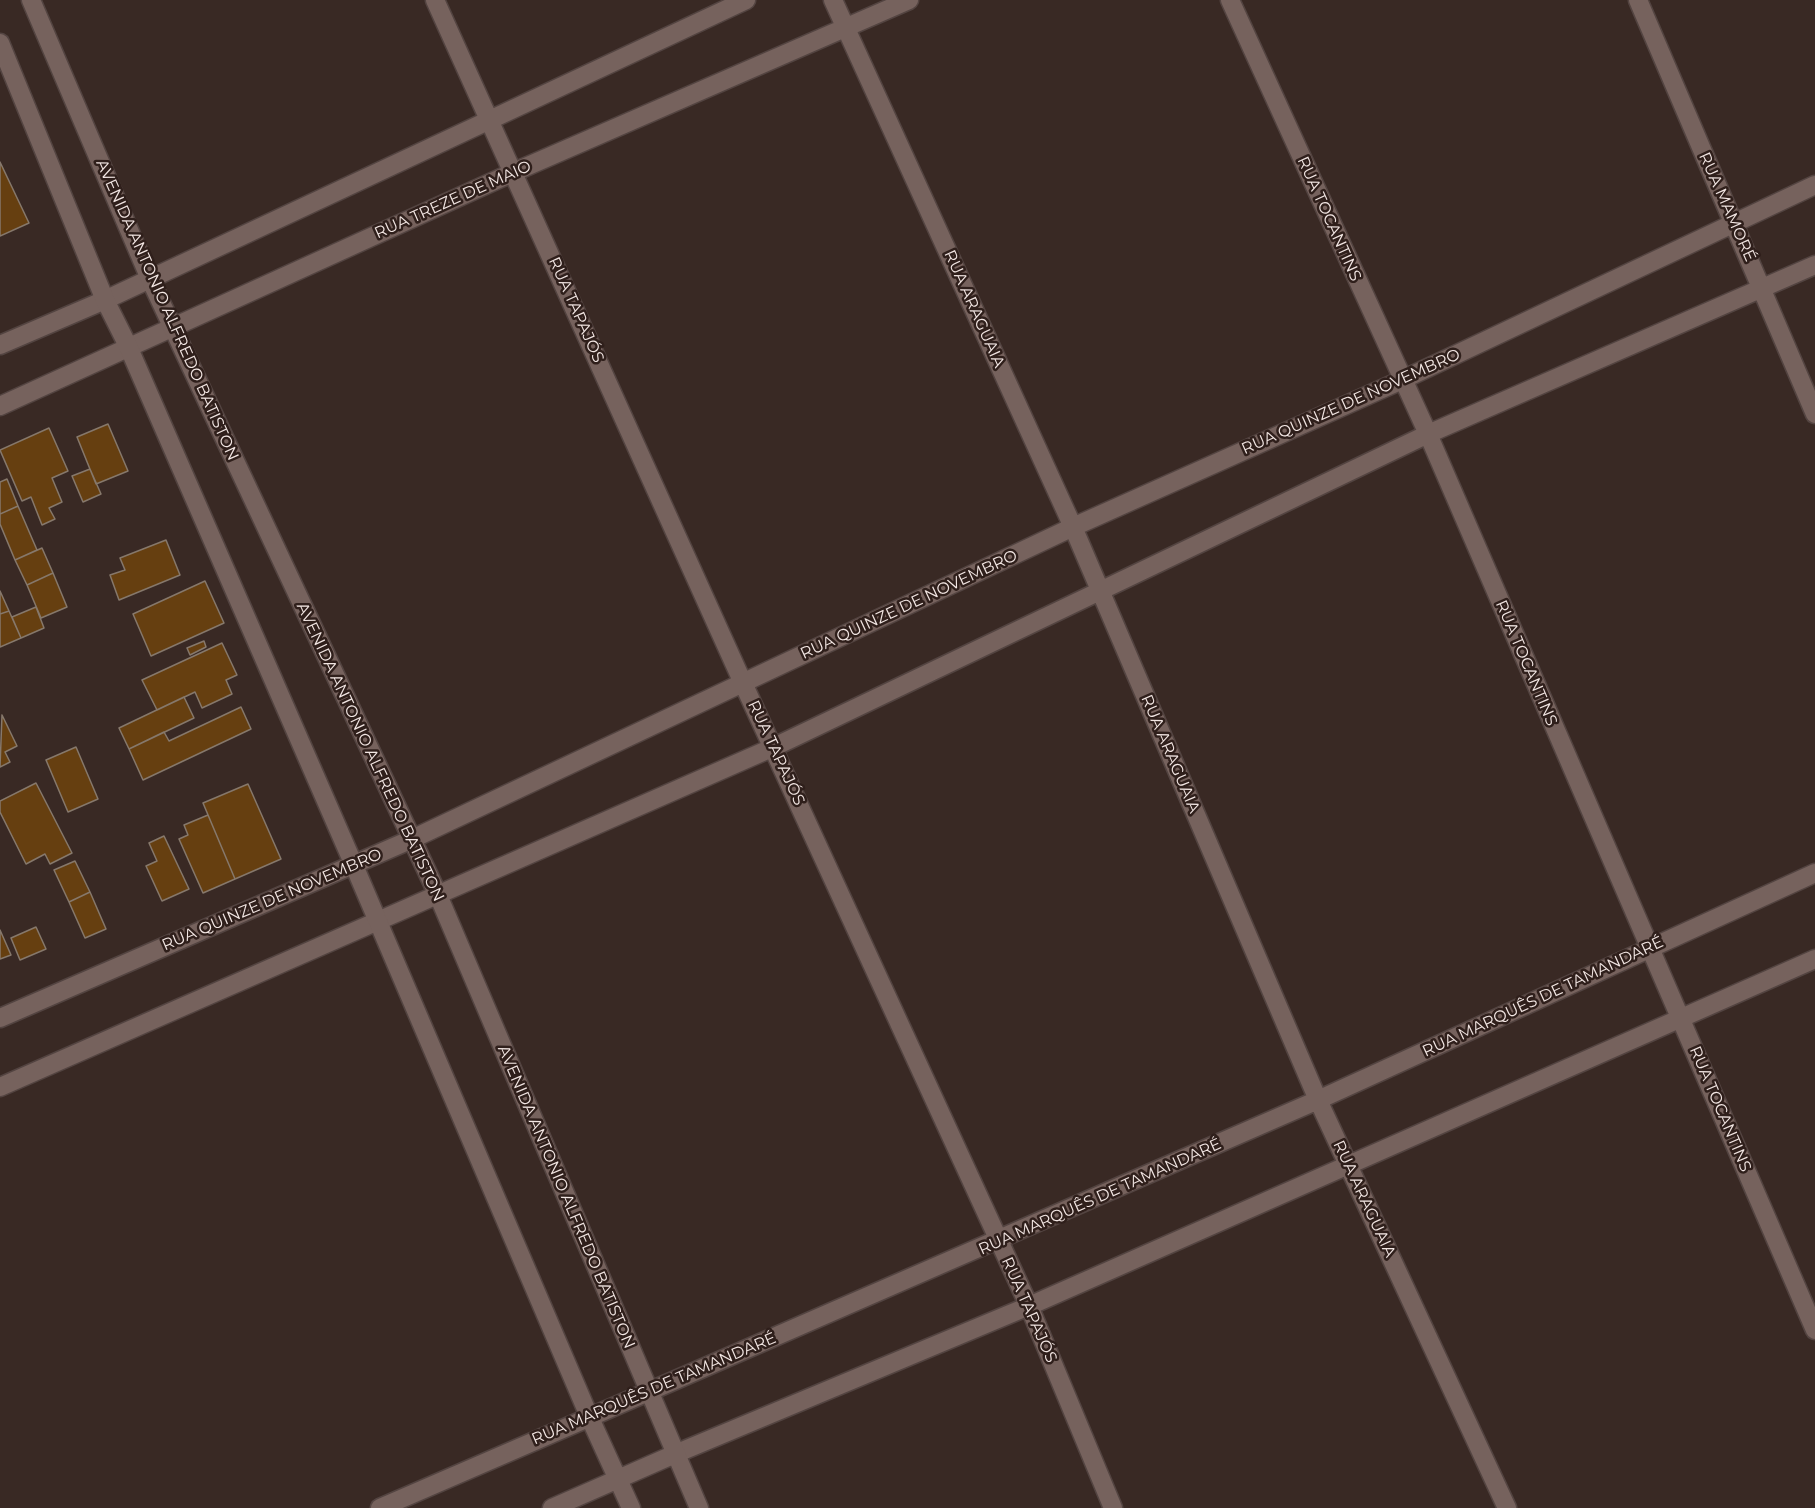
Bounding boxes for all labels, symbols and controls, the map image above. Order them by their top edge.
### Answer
street label: RUA MAMORÉ [1694,149,1760,265]
street label: RUA TOCANTINS [1293,154,1365,284]
street label: AVENIDA ANTONIO ALFREDO BATISTON [92,156,242,464]
street label: RUA TREZE DE MAIO [372,157,534,243]
street label: RUA ARAGUAIA [939,247,1009,371]
street label: RUA TAPAJÓS [544,254,608,366]
street label: RUA QUINZE DE NOVEMBRO [1239,345,1463,459]
street label: RUA QUINZE DE NOVEMBRO [798,546,1020,664]
street label: RUA TOCANTINS [1491,597,1561,729]
street label: AVENIDA ANTONIO ALFREDO BATISTON [292,599,448,905]
street label: RUA ARAGUAIA [1136,692,1204,816]
street label: RUA TAPAJÓS [743,698,809,808]
street label: RUA QUINZE DE NOVEMBRO [159,845,385,955]
street label: RUA MARQUÊS DE TAMANDARÉ [1419,933,1667,1061]
street label: AVENIDA ANTONIO ALFREDO BATISTON [493,1042,639,1352]
street label: RUA TOCANTINS [1685,1043,1755,1175]
street label: RUA MARQUÊS DE TAMANDARÉ [976,1135,1224,1259]
street label: RUA ARAGUAIA [1329,1138,1399,1260]
street label: RUA TAPAJÓS [997,1254,1061,1366]
street label: RUA MARQUÊS DE TAMANDARÉ [529,1329,779,1449]

